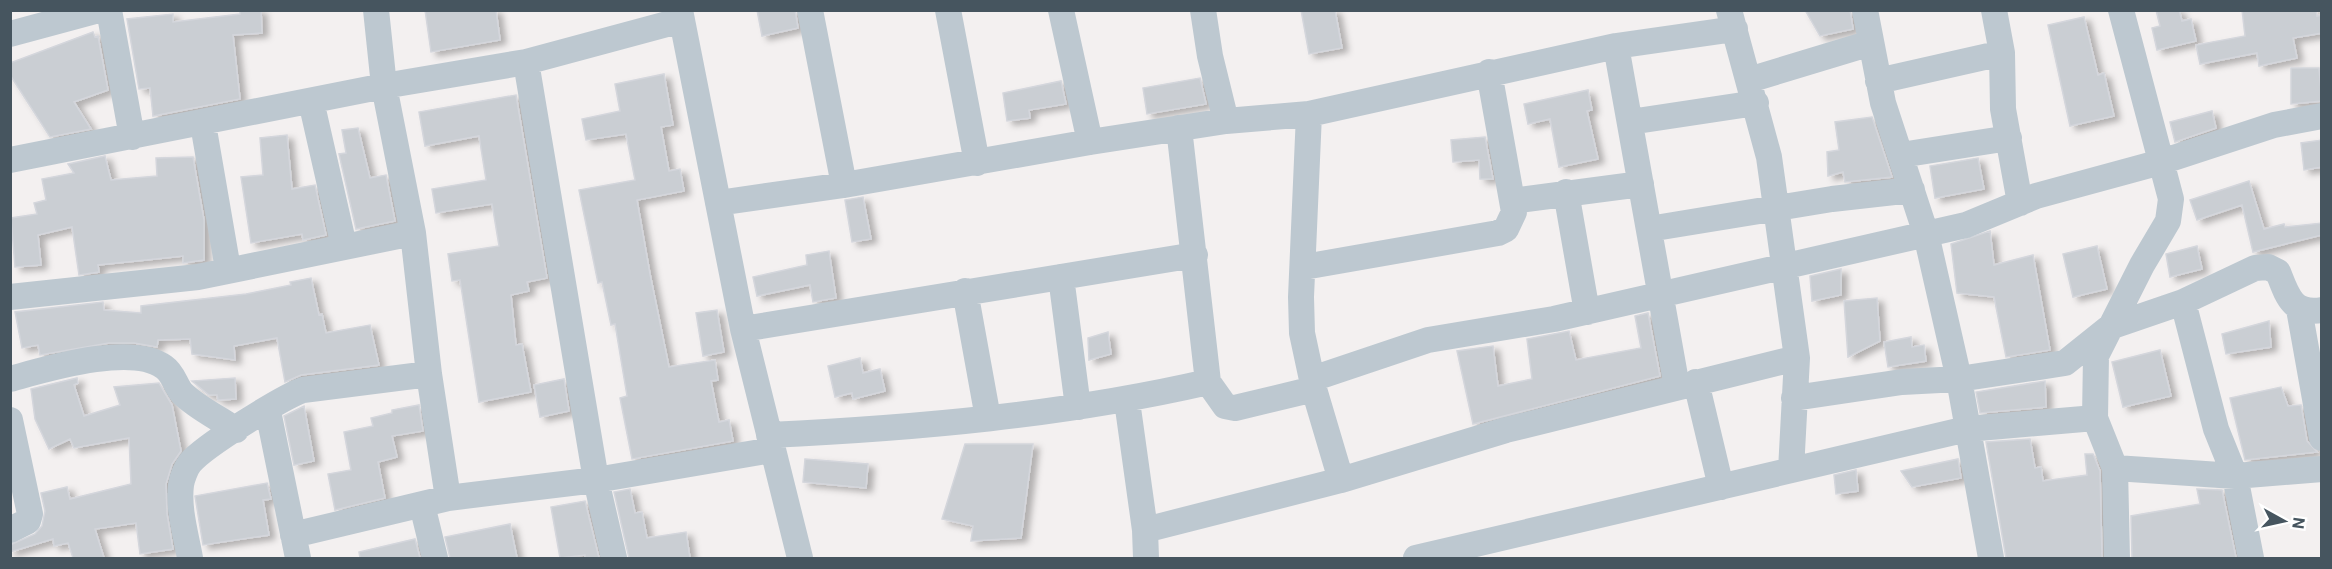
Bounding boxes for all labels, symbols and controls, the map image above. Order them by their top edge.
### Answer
north arrow [2254,491,2314,551]
text: N [2288,516,2309,530]

